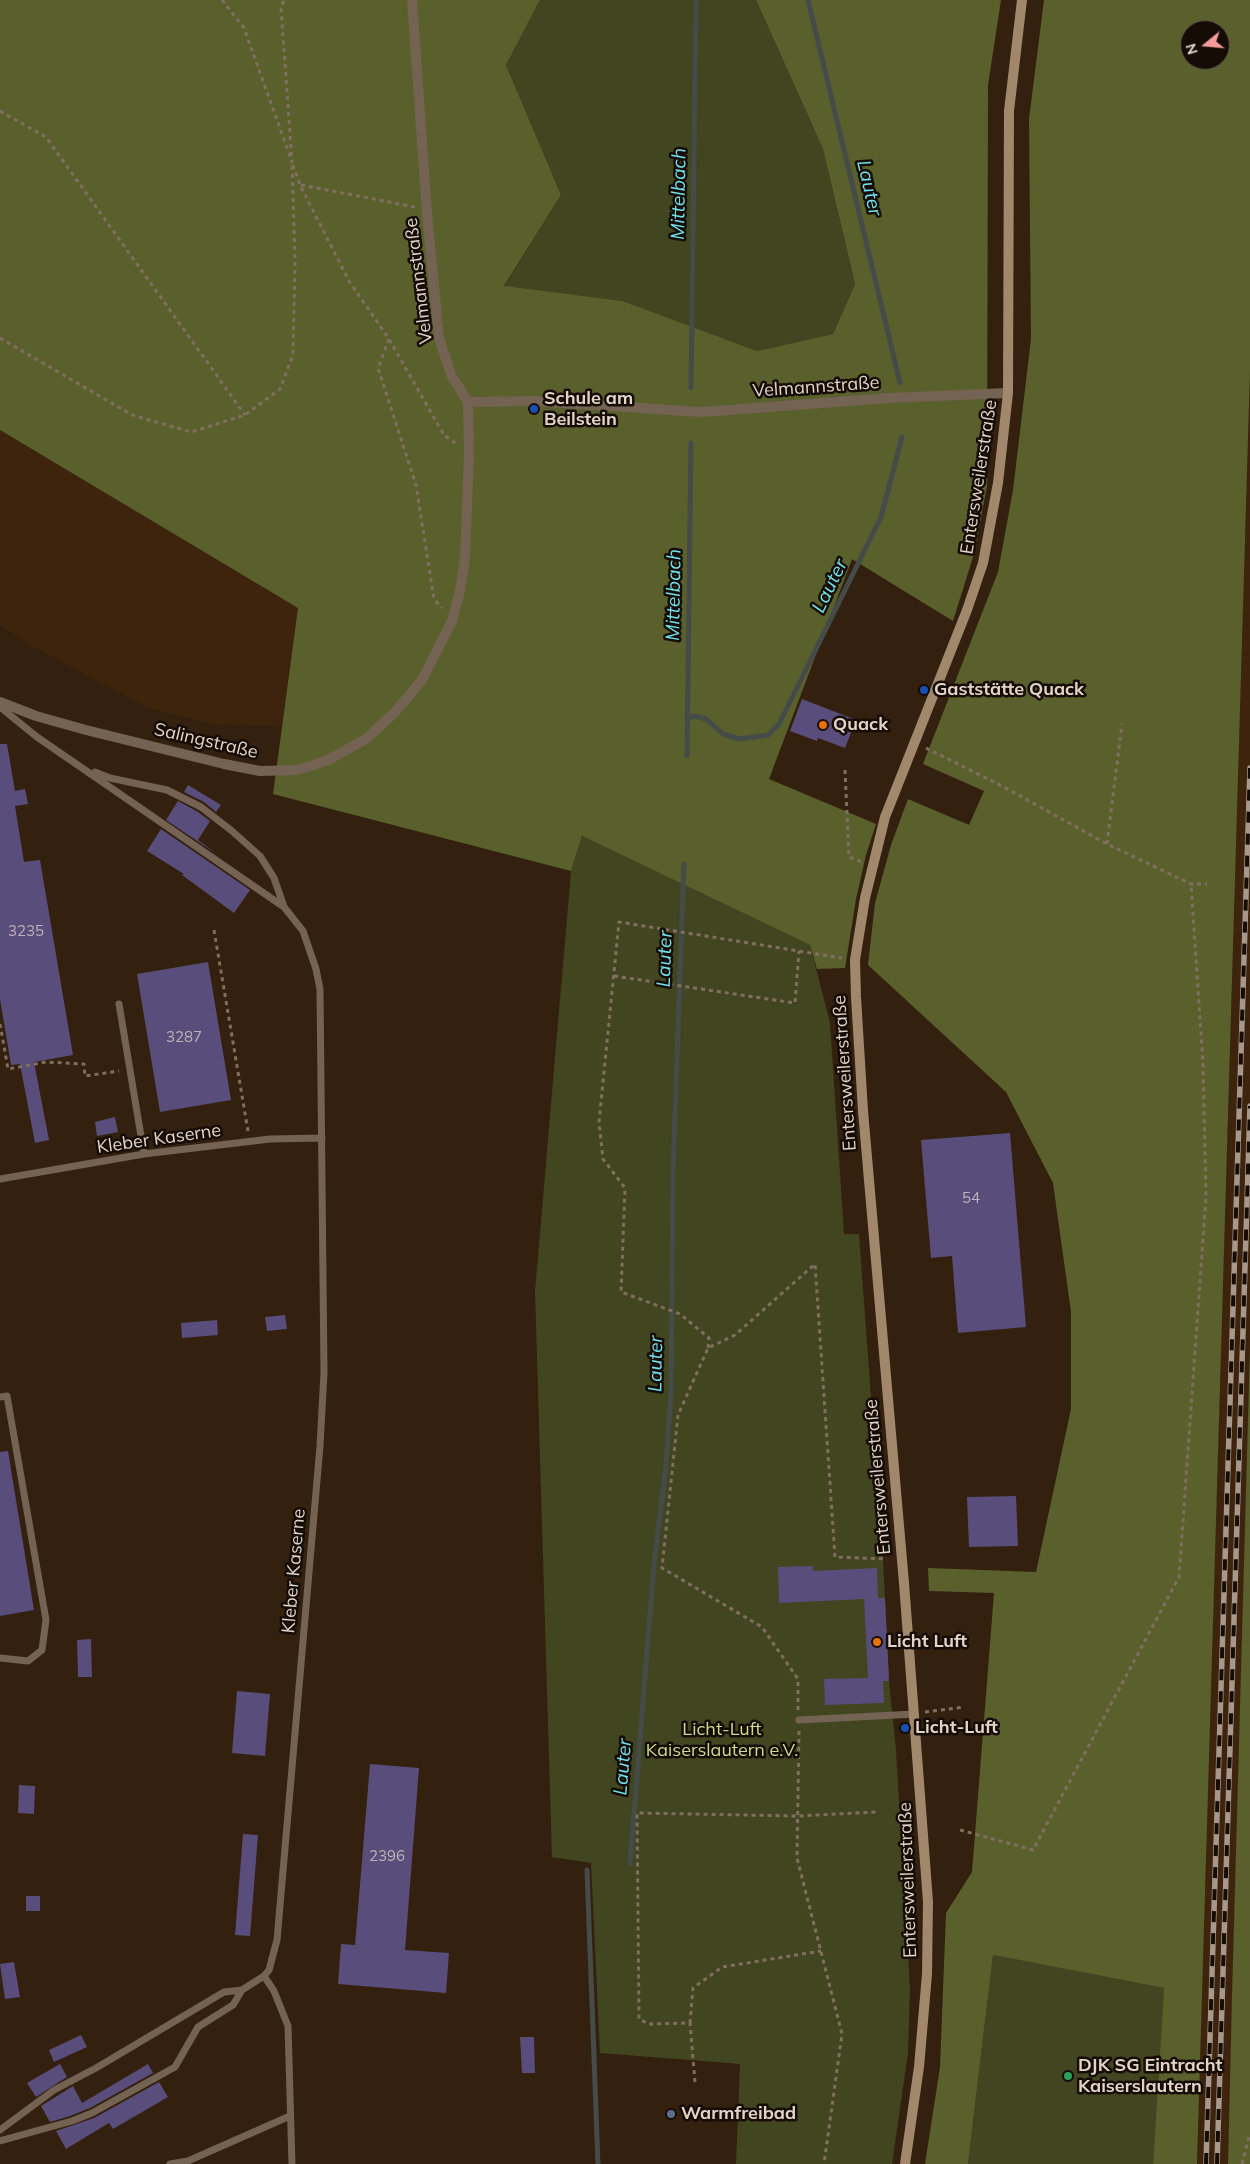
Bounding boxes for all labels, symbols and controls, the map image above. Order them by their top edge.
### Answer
north arrow [1180,20,1230,70]
text: N [1181,41,1202,57]
water label: Mittelbach [667,148,691,240]
water label: Lauter [852,158,886,218]
street label: Velmannstraße [401,217,437,345]
street label: Velmannstraße [752,372,880,402]
place label: Schule am Beilstein [544,388,633,430]
street label: Entersweilerstraße [956,398,1002,556]
marker: Schule am Beilstein [528,403,540,415]
water label: Mittelbach [662,549,686,641]
water label: Lauter [807,556,853,616]
place label: Gaststätte Quack [934,679,1084,701]
marker: Gaststätte Quack [918,684,930,696]
place label: Quack [833,714,888,736]
street label: Salingstraße [152,719,260,763]
marker: Quack [817,719,829,731]
house number: 3235 [8,922,44,940]
water label: Lauter [653,930,677,988]
street label: Entersweilerstraße [829,994,861,1152]
house number: 3287 [166,1028,202,1046]
street label: Kleber Kaserne [96,1120,222,1158]
house number: 54 [962,1189,980,1207]
water label: Lauter [644,1336,668,1392]
street label: Entersweilerstraße [860,1398,896,1556]
street label: Kleber Kaserne [278,1508,310,1634]
place label: Licht Luft [887,1631,967,1653]
marker: Licht Luft [871,1636,883,1648]
place label: Licht-Luft [915,1717,998,1739]
park label: Licht-Luft Kaiserslautern e.V. [646,1719,798,1762]
marker: Licht-Luft [899,1722,911,1734]
water label: Lauter [609,1738,637,1796]
street label: Entersweilerstraße [894,1802,922,1958]
house number: 2396 [369,1847,405,1865]
place label: DJK SG Eintracht Kaiserslautern [1078,2055,1222,2098]
marker: DJK SG Eintracht Kaiserslautern [1062,2070,1074,2082]
place label: Warmfreibad [681,2103,796,2125]
marker: Warmfreibad [665,2108,677,2120]

